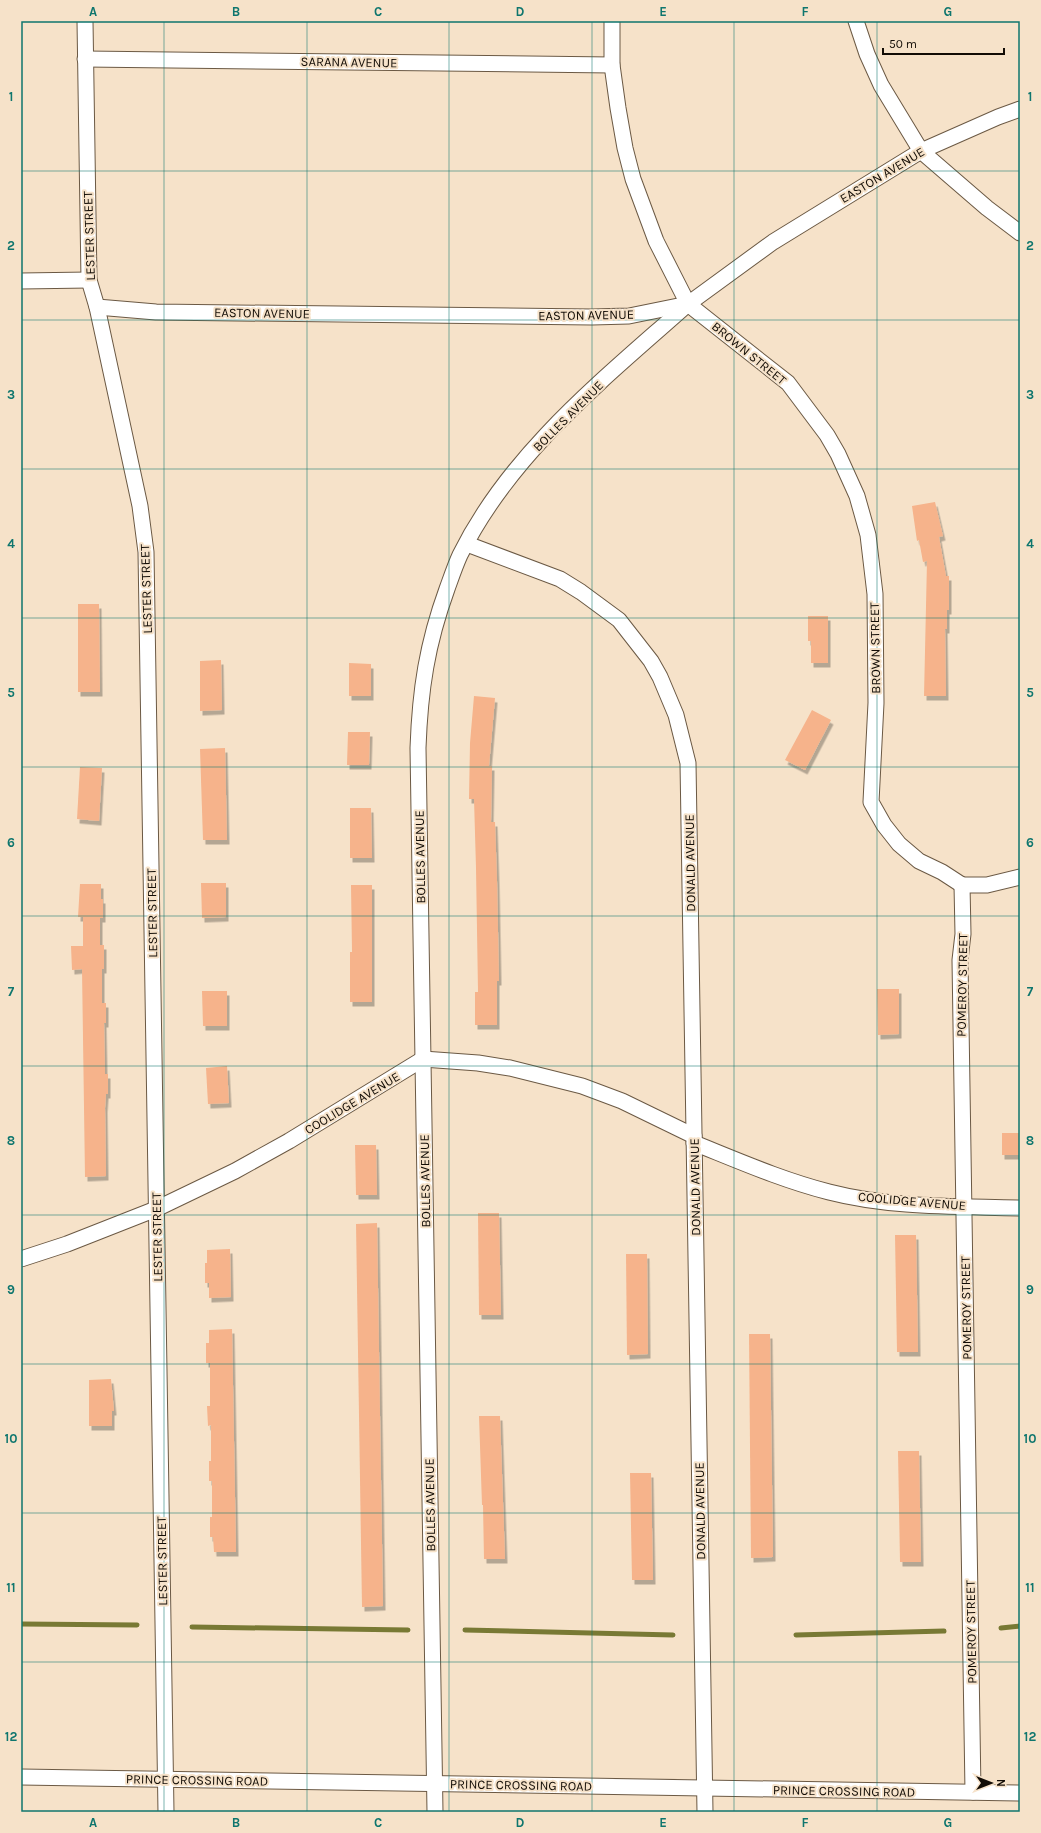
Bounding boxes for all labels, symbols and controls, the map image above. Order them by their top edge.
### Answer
text: A [89,4,97,19]
text: B [232,4,240,19]
text: C [374,4,382,19]
text: D [516,4,525,19]
text: E [659,4,667,19]
text: F [801,4,809,19]
text: G [944,4,952,19]
scale bar [883,30,1004,56]
text: 50 m [889,37,917,51]
street label: SARANA AVENUE [301,54,397,70]
text: 1 [9,89,13,104]
text: 1 [1028,89,1032,104]
street label: EASTON AVENUE [837,144,927,206]
street label: LESTER STREET [80,191,98,281]
text: 2 [7,238,15,253]
text: 2 [1026,238,1034,253]
street label: EASTON AVENUE [214,305,310,321]
street label: EASTON AVENUE [538,307,634,323]
street label: BROWN STREET [709,318,790,388]
street label: BOLLES AVENUE [530,378,606,454]
text: 3 [7,387,15,402]
text: 3 [1026,387,1034,402]
text: 4 [7,536,15,551]
text: 4 [1026,536,1034,551]
street label: LESTER STREET [137,544,155,634]
street label: BROWN STREET [867,602,883,694]
text: 5 [7,685,15,700]
text: 5 [1026,685,1034,700]
street label: BOLLES AVENUE [412,810,428,904]
street label: DONALD AVENUE [682,814,698,912]
text: 6 [7,835,15,850]
text: 6 [1026,835,1034,850]
street label: LESTER STREET [144,868,160,958]
street label: POMEROY STREET [954,933,970,1037]
text: 7 [8,984,15,999]
text: 7 [1027,984,1034,999]
street label: COOLIDGE AVENUE [302,1069,402,1137]
text: 8 [7,1133,15,1148]
text: 8 [1026,1133,1034,1148]
street label: BOLLES AVENUE [417,1134,433,1228]
street label: DONALD AVENUE [687,1138,703,1236]
street label: COOLIDGE AVENUE [857,1189,967,1213]
street label: LESTER STREET [149,1192,165,1282]
street label: POMEROY STREET [958,1256,974,1360]
text: 9 [7,1282,15,1297]
text: 9 [1026,1282,1034,1297]
text: 10 [5,1431,17,1446]
text: 10 [1024,1431,1036,1446]
street label: BOLLES AVENUE [422,1458,438,1552]
street label: DONALD AVENUE [692,1462,708,1560]
street label: LESTER STREET [154,1516,170,1606]
text: 11 [6,1580,16,1595]
street label: POMEROY STREET [963,1580,979,1684]
text: 11 [1025,1580,1035,1595]
text: 12 [5,1729,17,1744]
text: 12 [1024,1729,1036,1744]
north arrow [971,1763,1011,1803]
street label: PRINCE CROSSING ROAD [126,1771,268,1789]
street label: PRINCE CROSSING ROAD [450,1776,592,1794]
text: N [994,1779,1007,1787]
street label: PRINCE CROSSING ROAD [773,1782,915,1800]
text: A [89,1815,97,1830]
text: B [232,1815,240,1830]
text: C [374,1815,382,1830]
text: D [516,1815,525,1830]
text: E [659,1815,667,1830]
text: F [801,1815,809,1830]
text: G [944,1815,952,1830]

